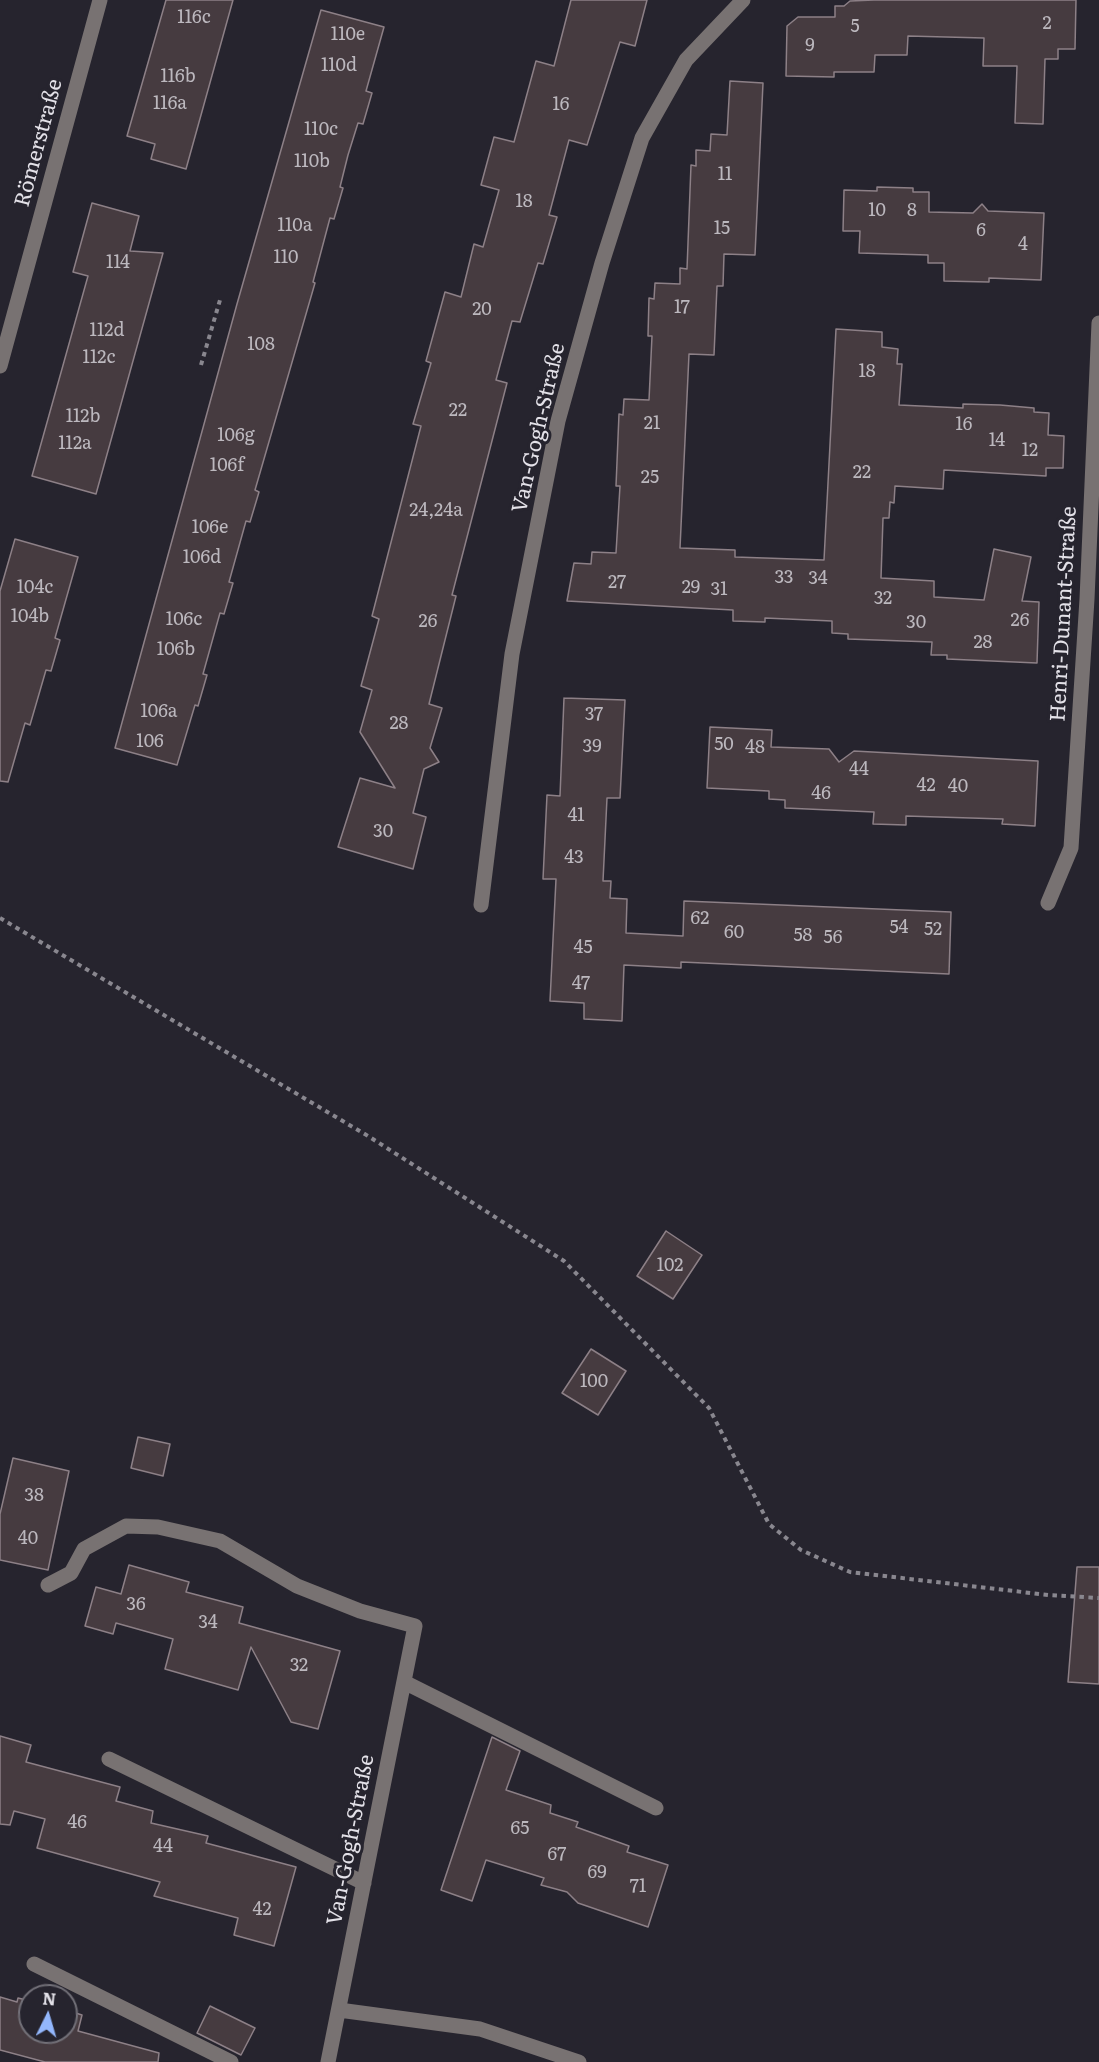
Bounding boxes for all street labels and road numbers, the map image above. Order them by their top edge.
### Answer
street label: Römerstraße [10,76,68,210]
street label: Van-Gogh-Straße [507,341,571,515]
street label: Henri-Dunant-Straße [1046,506,1082,722]
street label: Van-Gogh-Straße [322,1752,380,1928]

